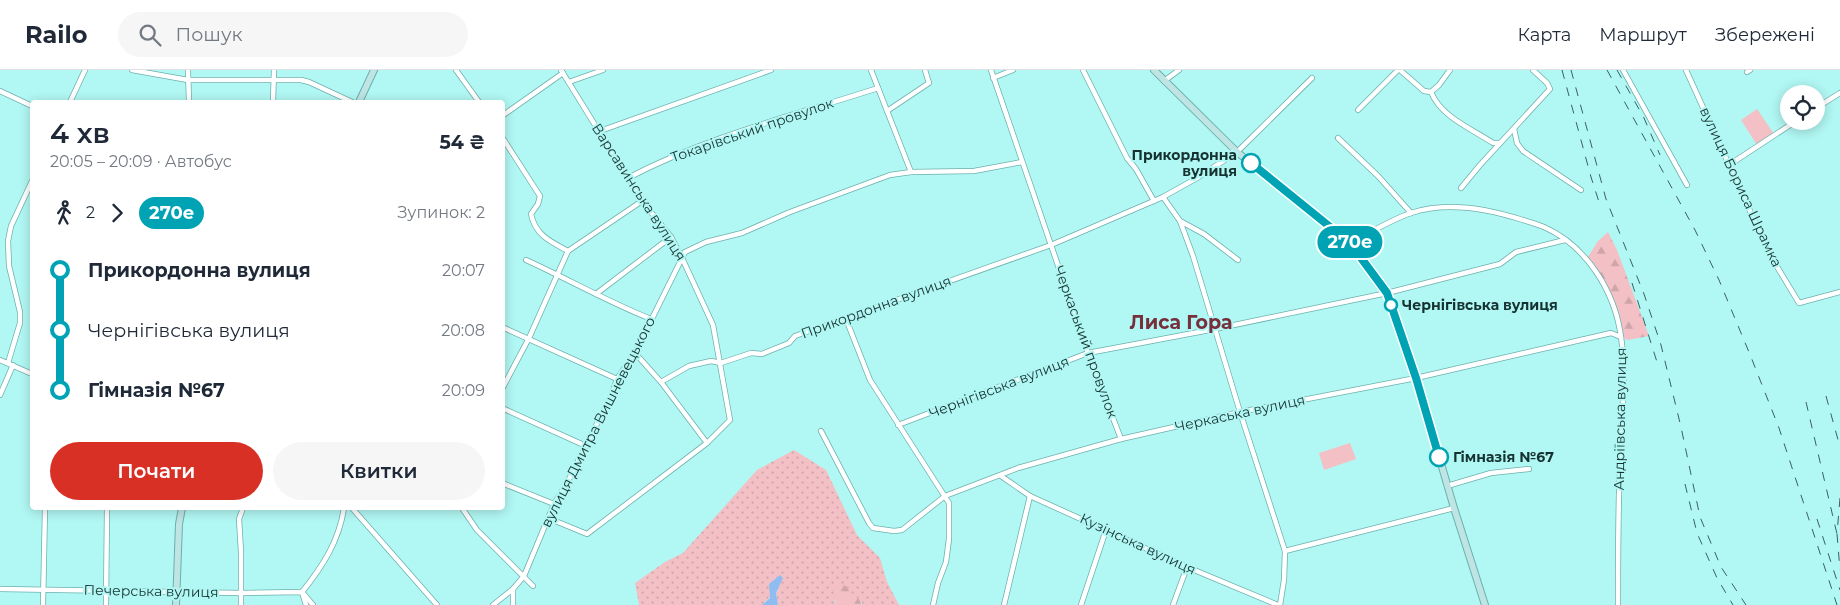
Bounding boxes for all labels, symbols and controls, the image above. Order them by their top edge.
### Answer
search box [118,12,468,57]
text: Railo [25,20,88,49]
icon: search [136,21,164,49]
text: Пошук [176,23,243,46]
text: Карта [1518,24,1571,46]
text: Маршрут [1599,24,1687,46]
text: Збережені [1715,24,1815,46]
map controls [1780,85,1825,130]
button: locate [1780,85,1825,130]
street label: Токарівський провулок [668,94,836,166]
street label: вулиця Бориса Шрамка [1696,104,1786,270]
text: 4 хв [50,116,110,150]
street label: Варсавинська вулиця [588,120,690,264]
text: 54 ₴ [440,131,485,154]
place label: Прикордонна вулиця [1132,146,1237,180]
text: 20:05 – 20:09 · Автобус [50,152,232,171]
marker: Прикордонна вулиця [1241,153,1261,173]
icon: walk [50,199,78,227]
icon: forward [103,199,131,227]
text: 270е [149,202,194,224]
text: 2 [86,203,95,222]
text: Зупинок: 2 [398,203,485,222]
line badge: 270е [1315,226,1385,258]
text: 270е [1327,231,1373,253]
text: Прикордонна вулиця [88,259,311,282]
text: 20:07 [442,261,485,280]
street label: Черкаський провулок [1050,263,1122,421]
street label: Прикордонна вулиця [798,271,954,343]
place label: Чернігівська вулиця [1402,296,1558,314]
marker: Чернігівська вулиця [1384,298,1398,312]
district label: Лиса Гора [1130,311,1232,334]
street label: вулиця Дмитра Вишневецького [537,314,659,530]
text: Чернігівська вулиця [88,319,290,342]
text: 20:08 [441,321,485,340]
street label: Андріївська вулиця [1610,347,1630,491]
street label: Чернігівська вулиця [926,352,1072,422]
text: Гімназія №67 [88,379,225,402]
text: 20:09 [442,381,485,400]
street label: Черкаська вулиця [1173,390,1307,436]
button: Почати [50,442,263,500]
button: Квитки [273,442,485,500]
marker: Гімназія №67 [1429,447,1449,467]
place label: Гімназія №67 [1453,448,1554,466]
street label: Кузінська вулиця [1077,509,1199,579]
street label: Печерська вулиця [83,581,219,601]

